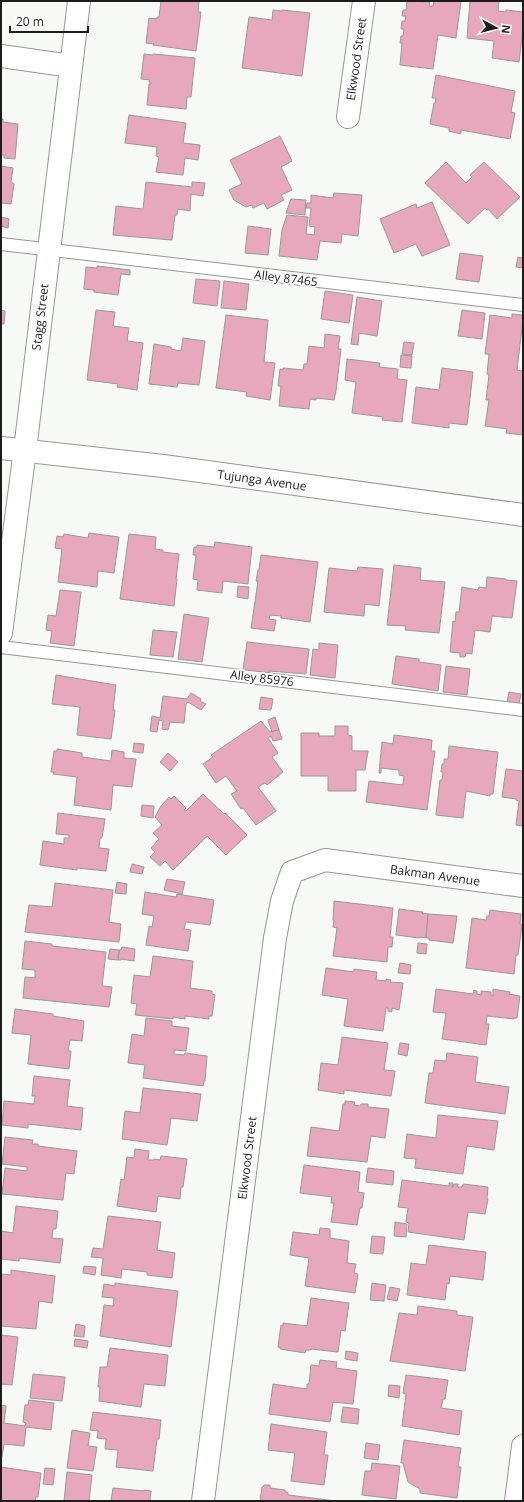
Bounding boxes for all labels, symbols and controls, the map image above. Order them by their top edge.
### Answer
scale bar [10,8,88,34]
north arrow [476,8,516,48]
text: 20 m [16,13,44,30]
street label: Elkwood Street [342,16,370,102]
text: N [498,24,514,35]
street label: Alley 87465 [253,266,319,290]
street label: Stagg Street [27,283,53,351]
street label: Tujunga Avenue [216,465,308,495]
street label: Alley 85976 [229,666,295,690]
street label: Bakman Avenue [389,860,481,890]
street label: Elkwood Street [233,1115,261,1201]

